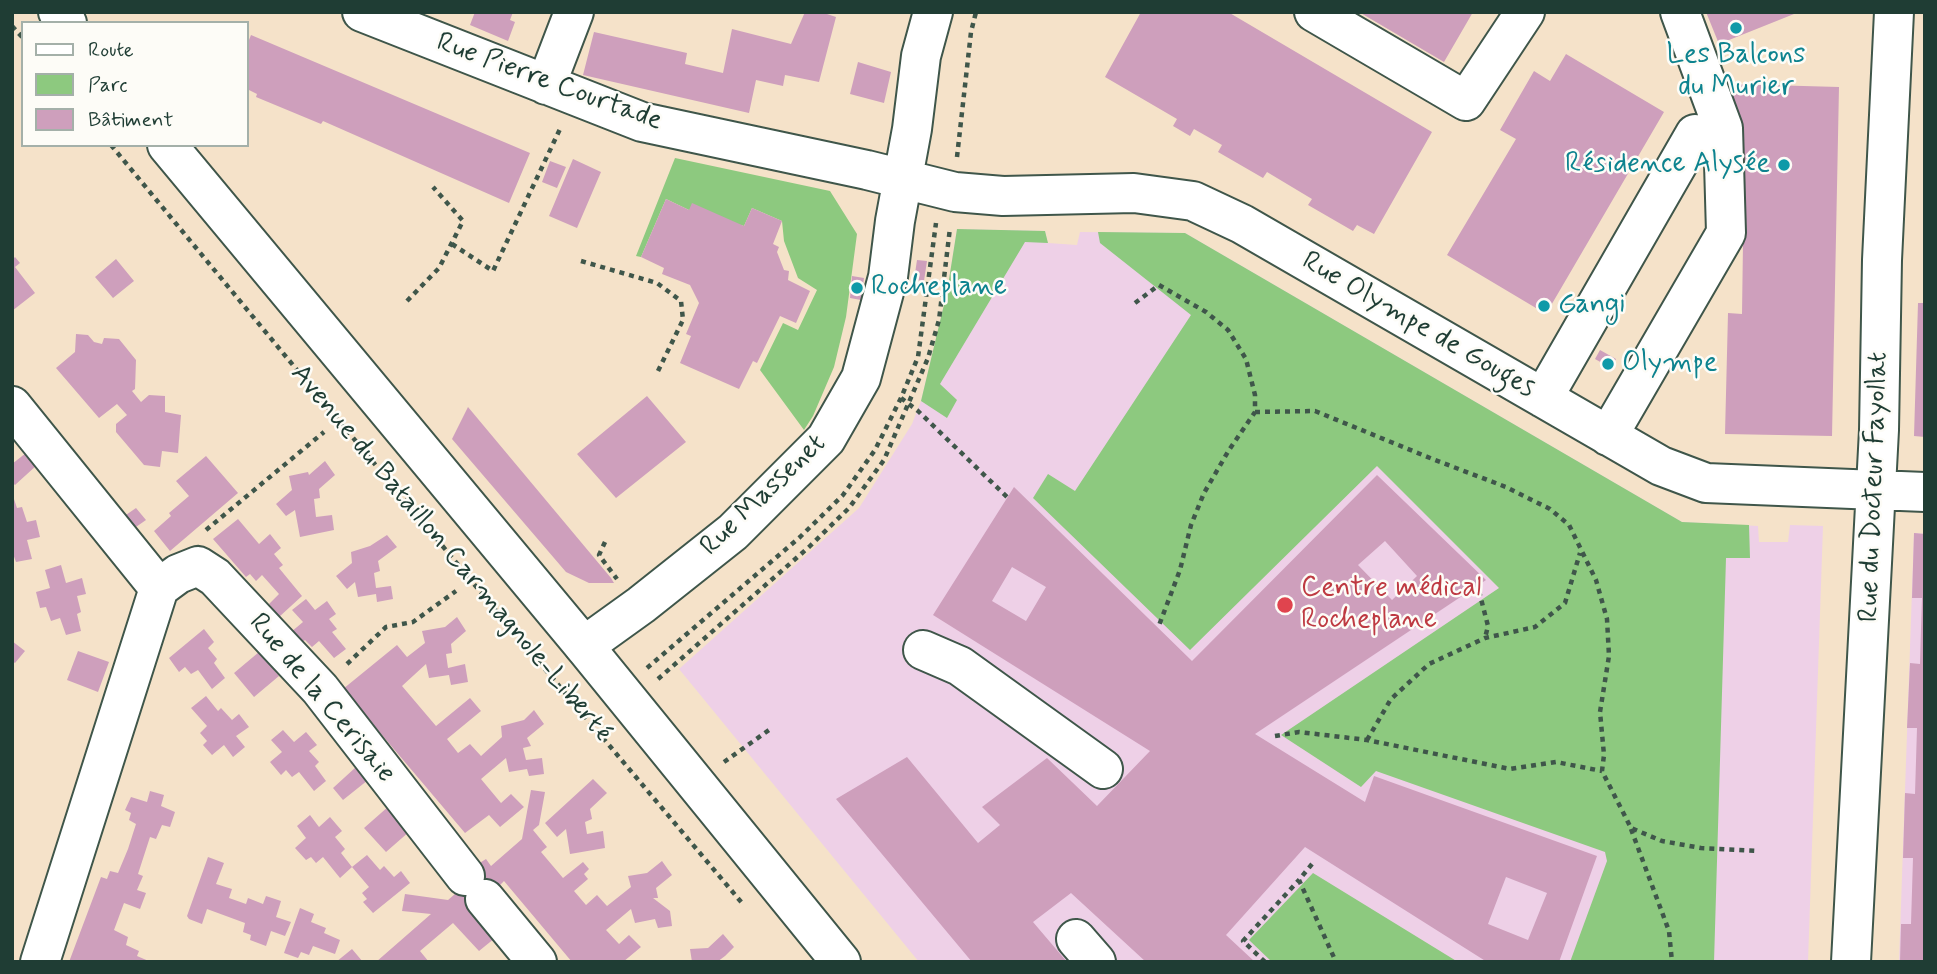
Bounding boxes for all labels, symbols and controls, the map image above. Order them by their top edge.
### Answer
marker: Les Balcons du Murier [1728,20,1744,36]
legend [21,21,248,147]
street label: Rue Pierre Courtade [432,27,666,139]
text: Route [88,36,134,64]
place label: Les Balcons du Murier [1666,39,1806,105]
text: Parc [88,71,128,99]
text: Bâtiment [88,106,173,134]
place label: Résidence Alysée [1565,148,1770,182]
marker: Résidence Alysée [1776,157,1792,173]
street label: Rue Olympe de Gouges [1295,245,1541,407]
place label: Rocheplane [871,271,1007,305]
marker: Rocheplane [849,280,865,296]
place label: Gangi [1558,289,1626,323]
marker: Gangi [1536,298,1552,314]
place label: Olympe [1622,347,1718,381]
street label: Rue du Docteur Fayollat [1853,351,1897,623]
marker: Olympe [1600,356,1616,372]
street label: Avenue du Bataillon Carmagnole-Liberté [282,358,618,750]
street label: Rue Massenet [694,428,834,564]
place label: Centre médical Rocheplane [1301,572,1481,638]
marker: Centre médical Rocheplane [1275,595,1295,615]
street label: Rue de la Cerisaie [240,607,402,791]

